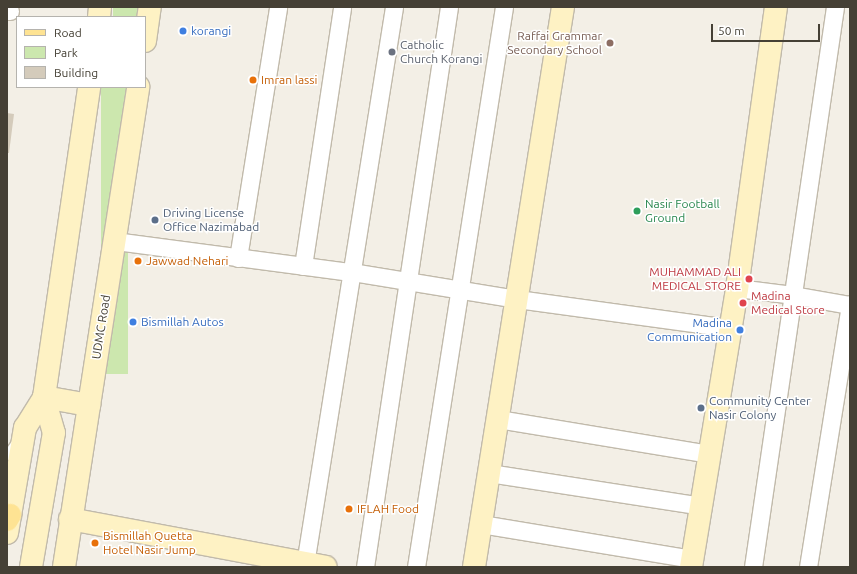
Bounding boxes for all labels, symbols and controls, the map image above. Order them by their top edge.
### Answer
legend [16,16,146,88]
scale bar [713,16,822,42]
place label: korangi [191,24,231,38]
text: 50 m [718,24,745,37]
text: Road [54,26,82,39]
marker: korangi [178,26,188,36]
place label: Raffai Grammar Secondary School [507,29,602,57]
place label: Catholic Church Korangi [400,38,482,66]
marker: Raffai Grammar Secondary School [605,38,615,48]
text: Park [54,46,78,59]
marker: Catholic Church Korangi [387,47,397,57]
text: Building [54,66,98,79]
place label: Imran lassi [261,73,317,87]
marker: Imran lassi [248,75,258,85]
place label: Nasir Football Ground [645,197,720,225]
place label: Driving License Office Nazimabad [163,206,259,234]
marker: Nasir Football Ground [632,206,642,216]
marker: Driving License Office Nazimabad [150,215,160,225]
place label: Jawwad Nehari [146,254,228,268]
marker: Jawwad Nehari [133,256,143,266]
place label: MUHAMMAD ALI MEDICAL STORE [649,265,741,293]
marker: MUHAMMAD ALI MEDICAL STORE [744,274,754,284]
place label: Madina Medical Store [751,289,825,317]
street label: UDMC Road [89,294,113,360]
marker: Madina Medical Store [738,298,748,308]
place label: Bismillah Autos [141,315,224,329]
place label: Madina Communication [647,316,732,344]
marker: Bismillah Autos [128,317,138,327]
marker: Madina Communication [735,325,745,335]
place label: Community Center Nasir Colony [709,394,811,422]
marker: Community Center Nasir Colony [696,403,706,413]
place label: IFLAH Food [357,502,419,516]
marker: IFLAH Food [344,504,354,514]
place label: Bismillah Quetta Hotel Nasir Jump [103,529,196,557]
marker: Bismillah Quetta Hotel Nasir Jump [90,538,100,548]

